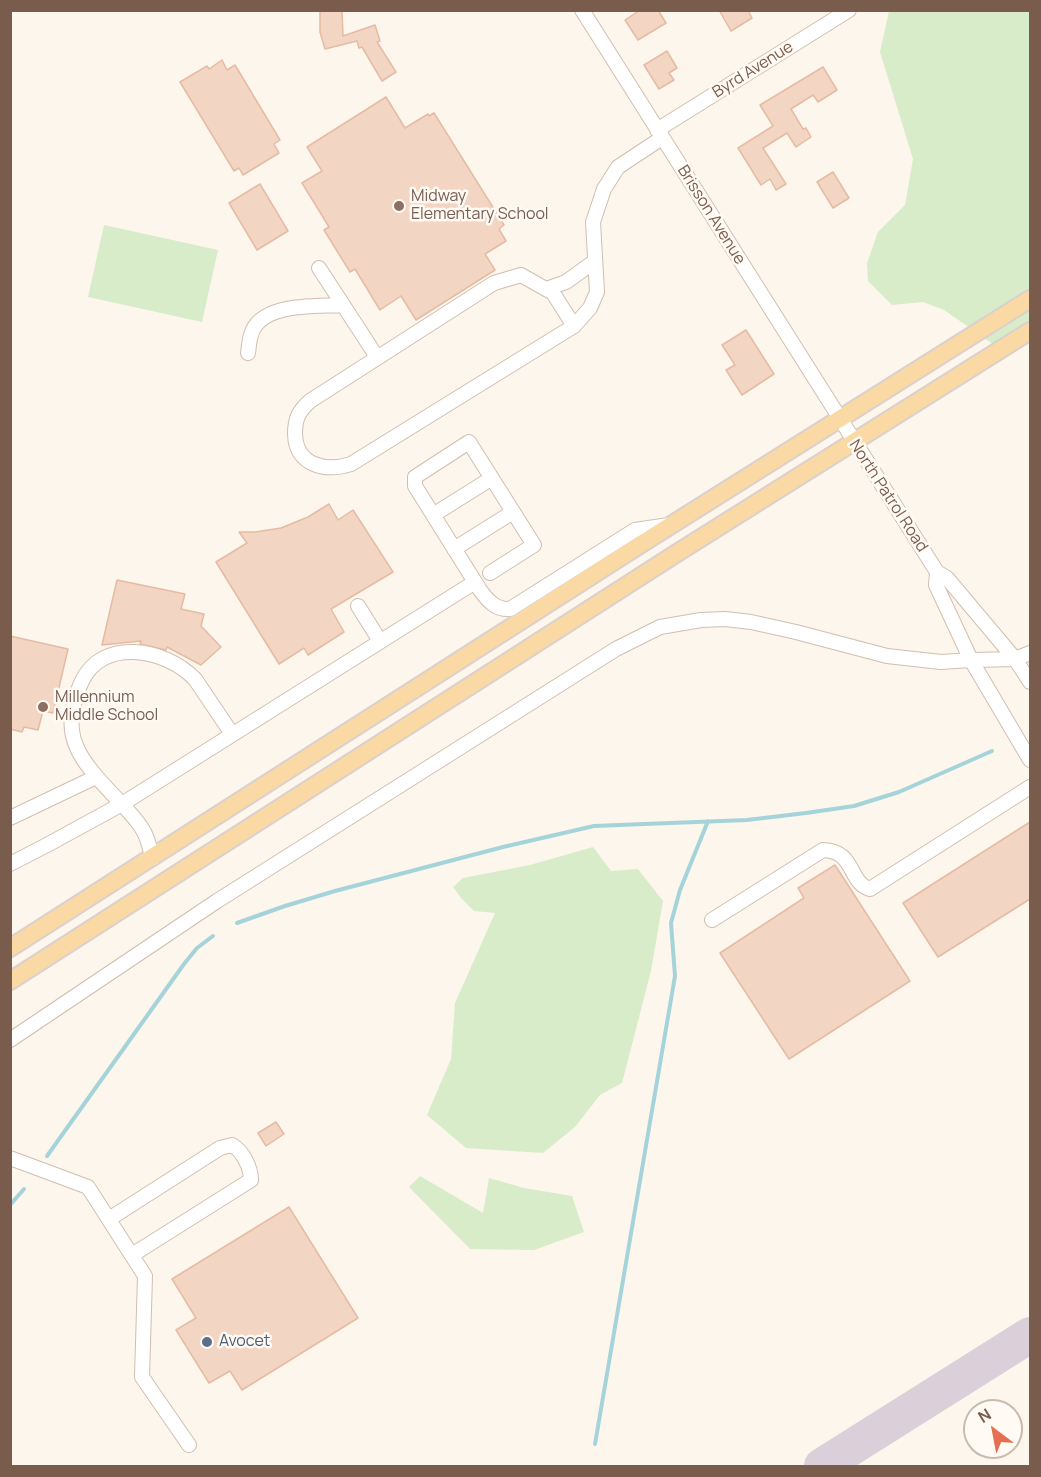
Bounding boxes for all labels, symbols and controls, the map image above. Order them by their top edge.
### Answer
street label: Byrd Avenue [709,38,797,102]
street label: Brisson Avenue [673,162,749,268]
place label: Midway Elementary School [411,187,549,225]
marker: Midway Elementary School [392,199,406,213]
street label: North Patrol Road [845,436,931,556]
place label: Millennium Middle School [55,688,158,726]
marker: Millennium Middle School [36,700,50,714]
place label: Avocet [219,1332,270,1352]
marker: Avocet [200,1335,214,1349]
north arrow [963,1399,1023,1459]
text: N [974,1403,995,1428]

